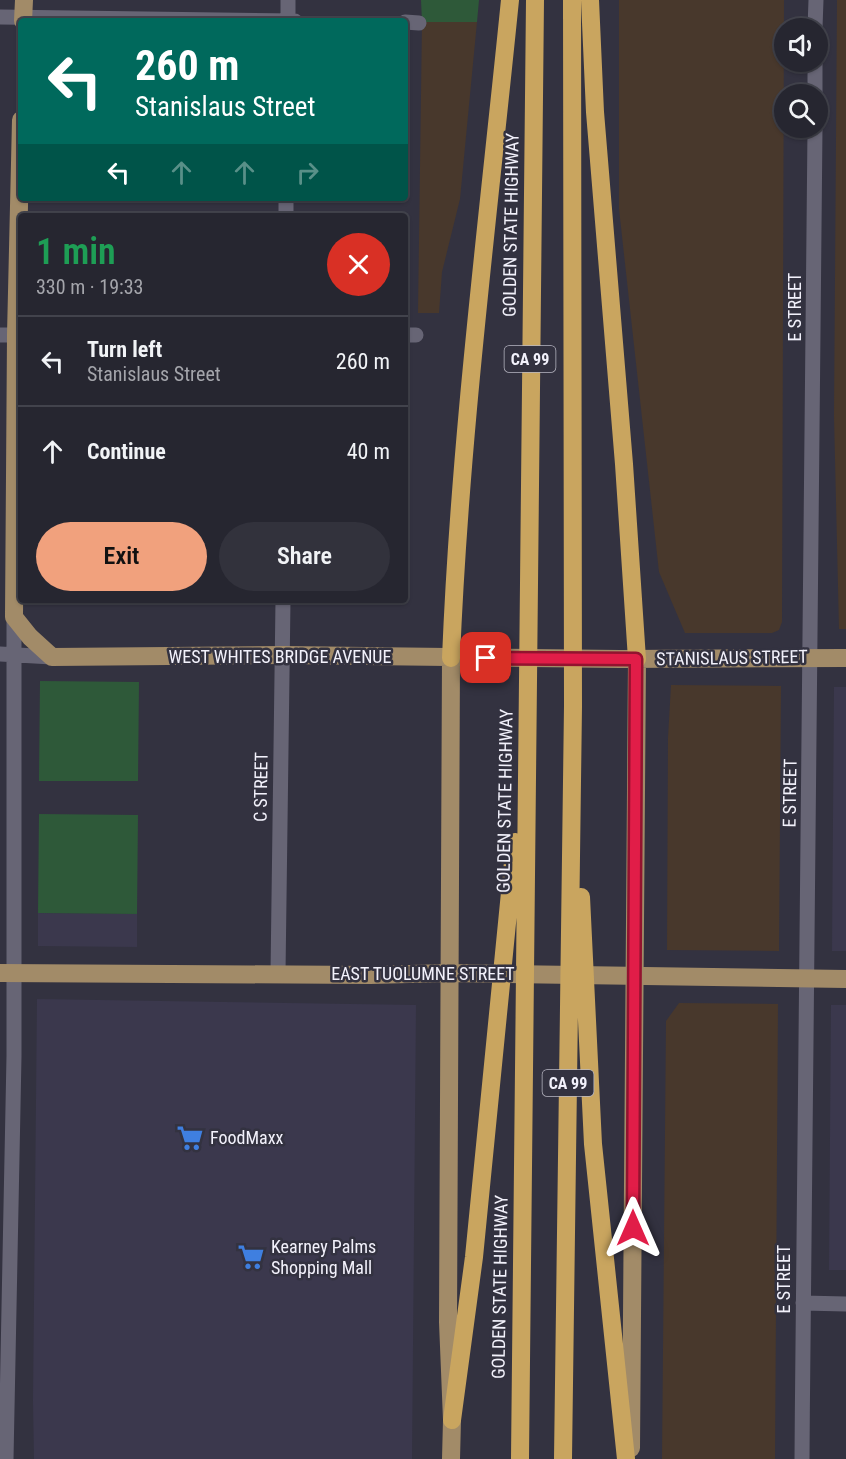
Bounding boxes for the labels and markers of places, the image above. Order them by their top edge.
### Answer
pin [460,632,511,683]
supermarket icon: FoodMaxx [175,1123,205,1153]
place label: FoodMaxx [210,1127,284,1148]
place label: Kearney Palms Shopping Mall [271,1236,376,1278]
supermarket icon: Kearney Palms Shopping Mall [236,1242,266,1272]

